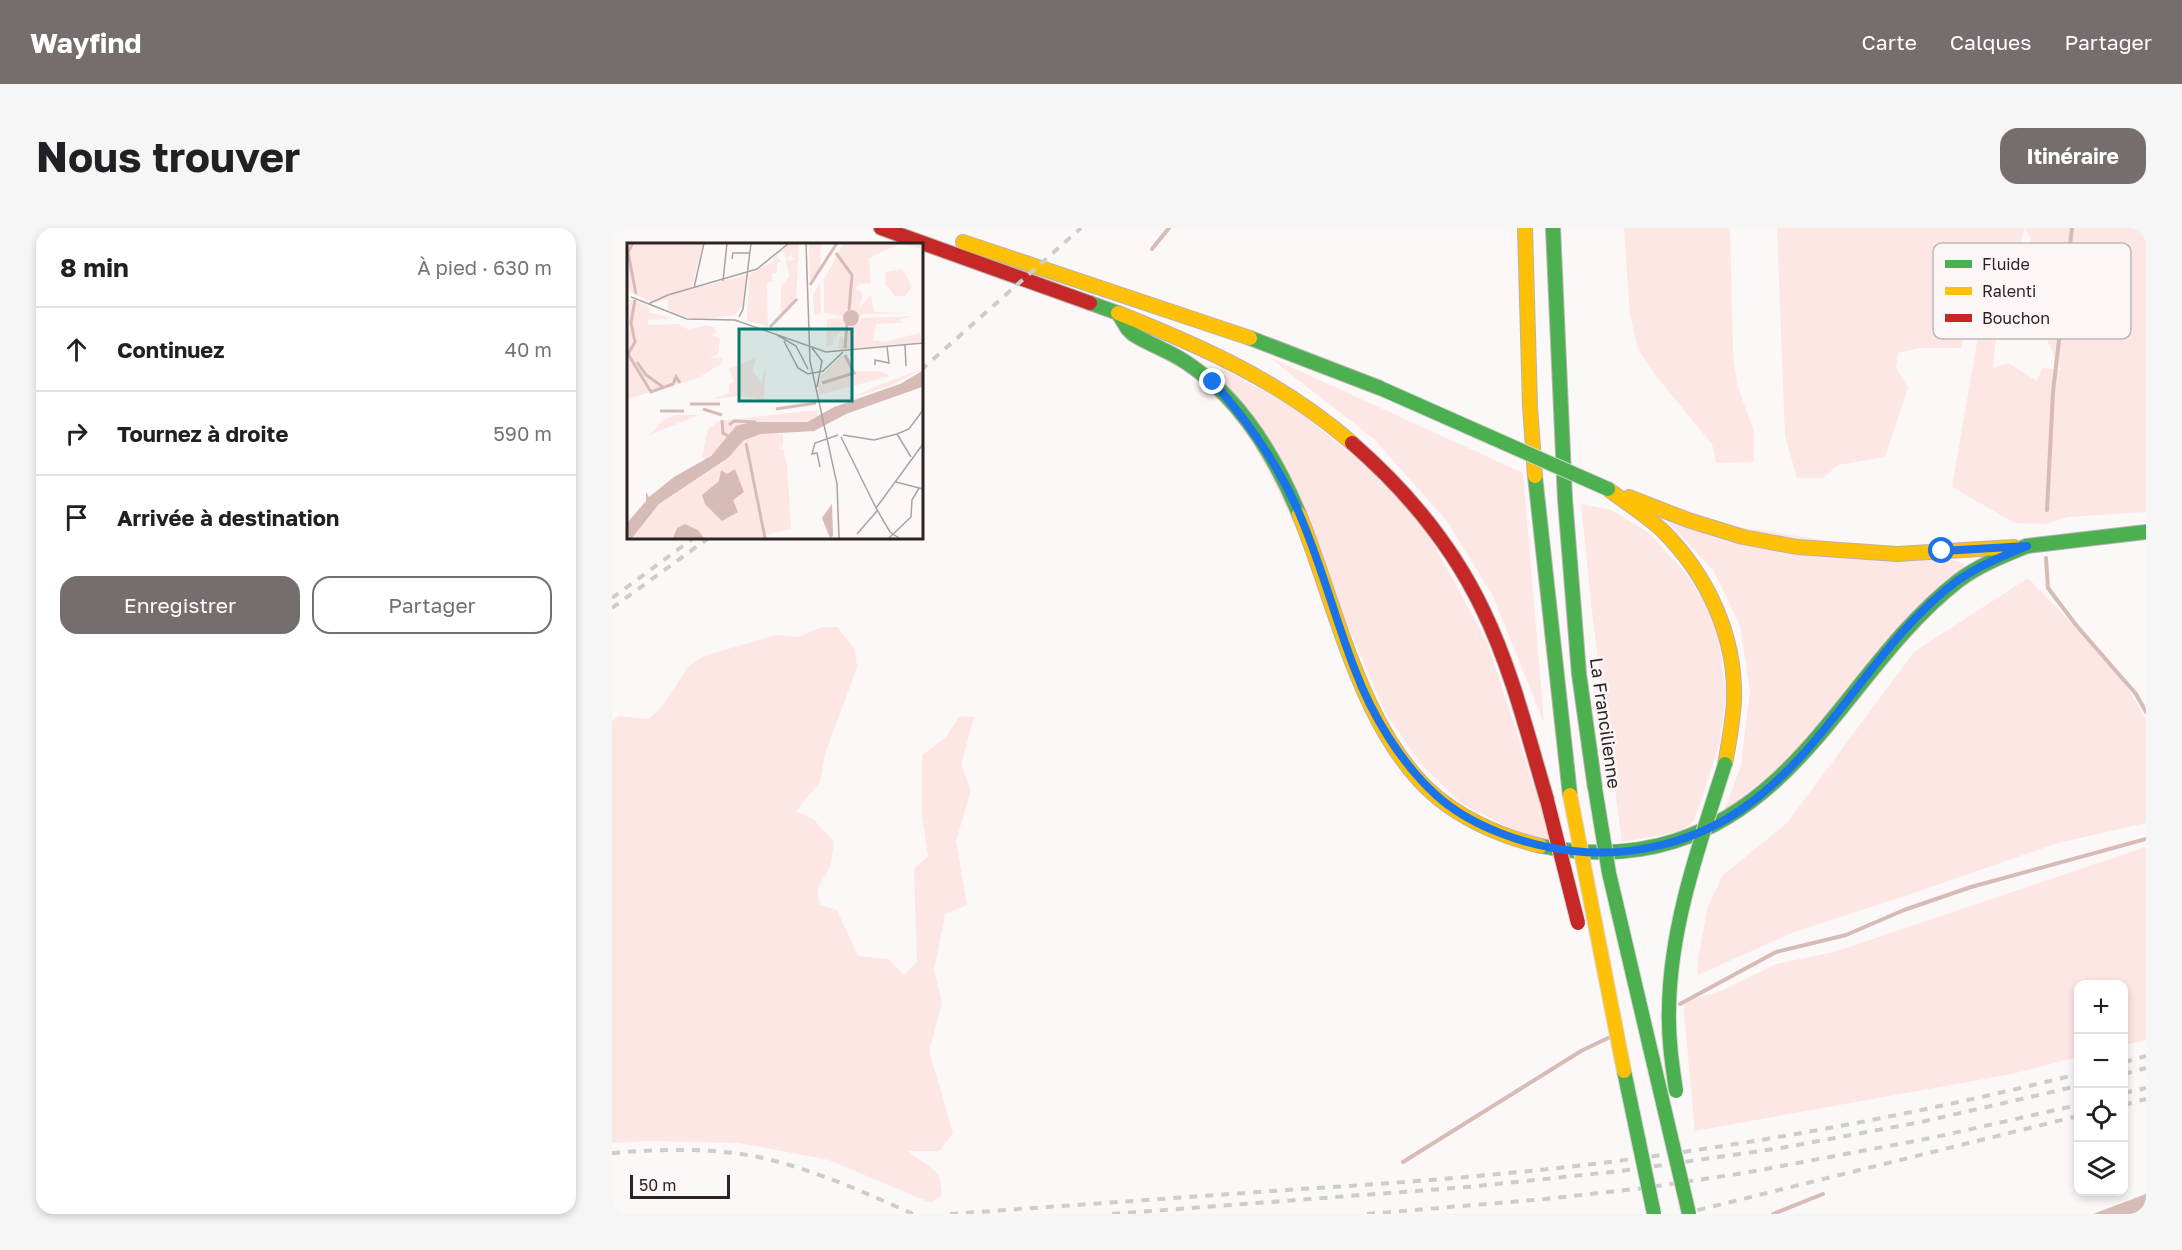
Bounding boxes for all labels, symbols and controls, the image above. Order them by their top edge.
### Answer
text: Wayfind [30,26,142,59]
text: Carte [1861,29,1917,55]
text: Calques [1950,29,2031,55]
text: Partager [2064,29,2152,55]
button: Itinéraire [2000,128,2146,184]
text: Nous trouver [36,131,300,181]
inset map [627,243,922,538]
legend [1933,243,2131,339]
text: 8 min [60,252,129,283]
text: Fluide [1982,254,2030,274]
text: À pied · 630 m [417,255,552,279]
text: Ralenti [1982,281,2036,301]
text: Bouchon [1982,308,2050,328]
icon: ahead [60,333,93,366]
text: Continuez [117,336,224,363]
text: 40 m [505,337,552,361]
route end [1199,368,1225,394]
icon: right [60,417,93,450]
text: Tournez à droite [117,420,288,447]
text: 590 m [493,421,552,445]
icon: arrive [60,501,93,534]
text: Arrivée à destination [117,504,339,531]
route start [1928,537,1954,563]
button: Enregistrer [60,576,300,634]
button: Partager [312,576,552,634]
street label: La Francilienne [1586,656,1626,790]
map controls [2074,980,2128,1196]
button: + [2074,980,2128,1034]
button: − [2074,1034,2128,1088]
button: locate [2074,1088,2128,1142]
button: layers [2074,1142,2128,1196]
scale bar [630,1172,730,1200]
text: 50 m [639,1175,676,1195]

